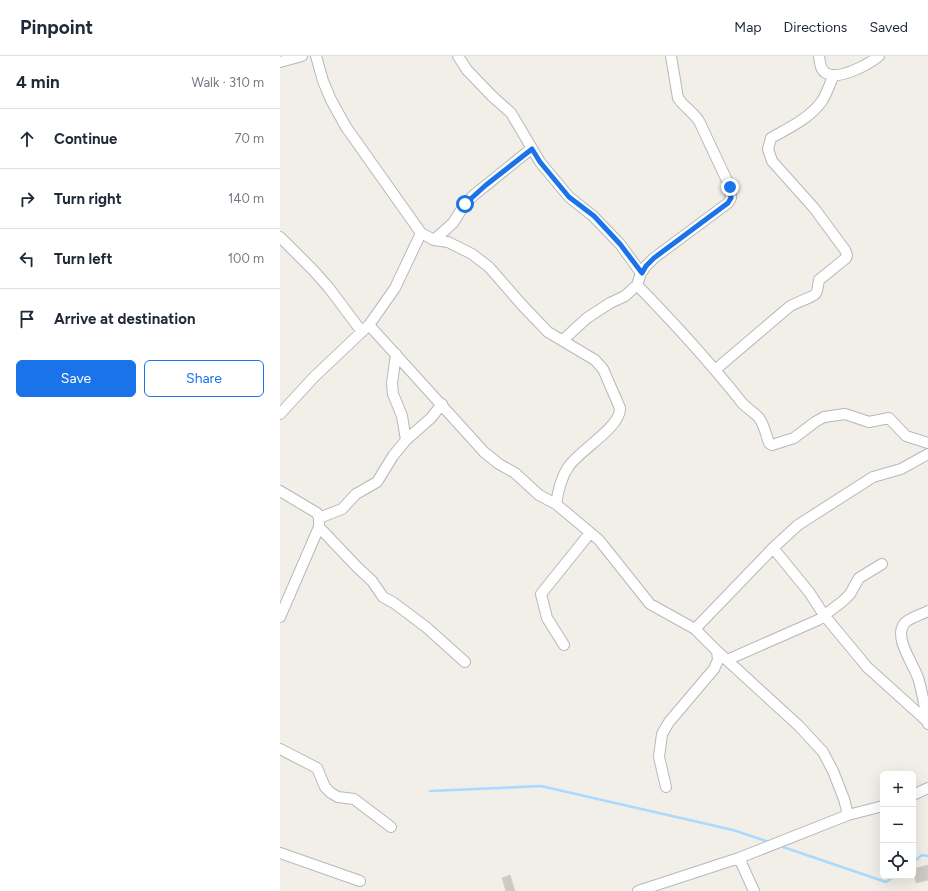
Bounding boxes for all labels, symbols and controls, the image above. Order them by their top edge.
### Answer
text: Pinpoint [20,16,93,39]
text: Map [734,19,762,36]
text: Directions [784,19,847,36]
text: Saved [869,19,908,36]
text: 4 min [16,72,60,92]
text: Walk · 310 m [191,75,264,90]
icon: ahead [16,128,38,150]
text: Continue [54,130,117,148]
text: 70 m [234,131,264,146]
route end [721,178,739,196]
icon: right [16,188,38,210]
text: Turn right [54,190,122,208]
text: 140 m [228,191,264,206]
route start [456,195,474,213]
icon: left [16,248,38,270]
text: Turn left [54,250,112,268]
text: 100 m [228,251,264,266]
icon: arrive [16,308,38,330]
text: Arrive at destination [54,310,195,328]
button: Save [16,360,136,397]
button: Share [144,360,264,397]
map controls [880,771,916,879]
button: + [880,771,916,807]
button: − [880,807,916,843]
button: locate [880,843,916,879]

